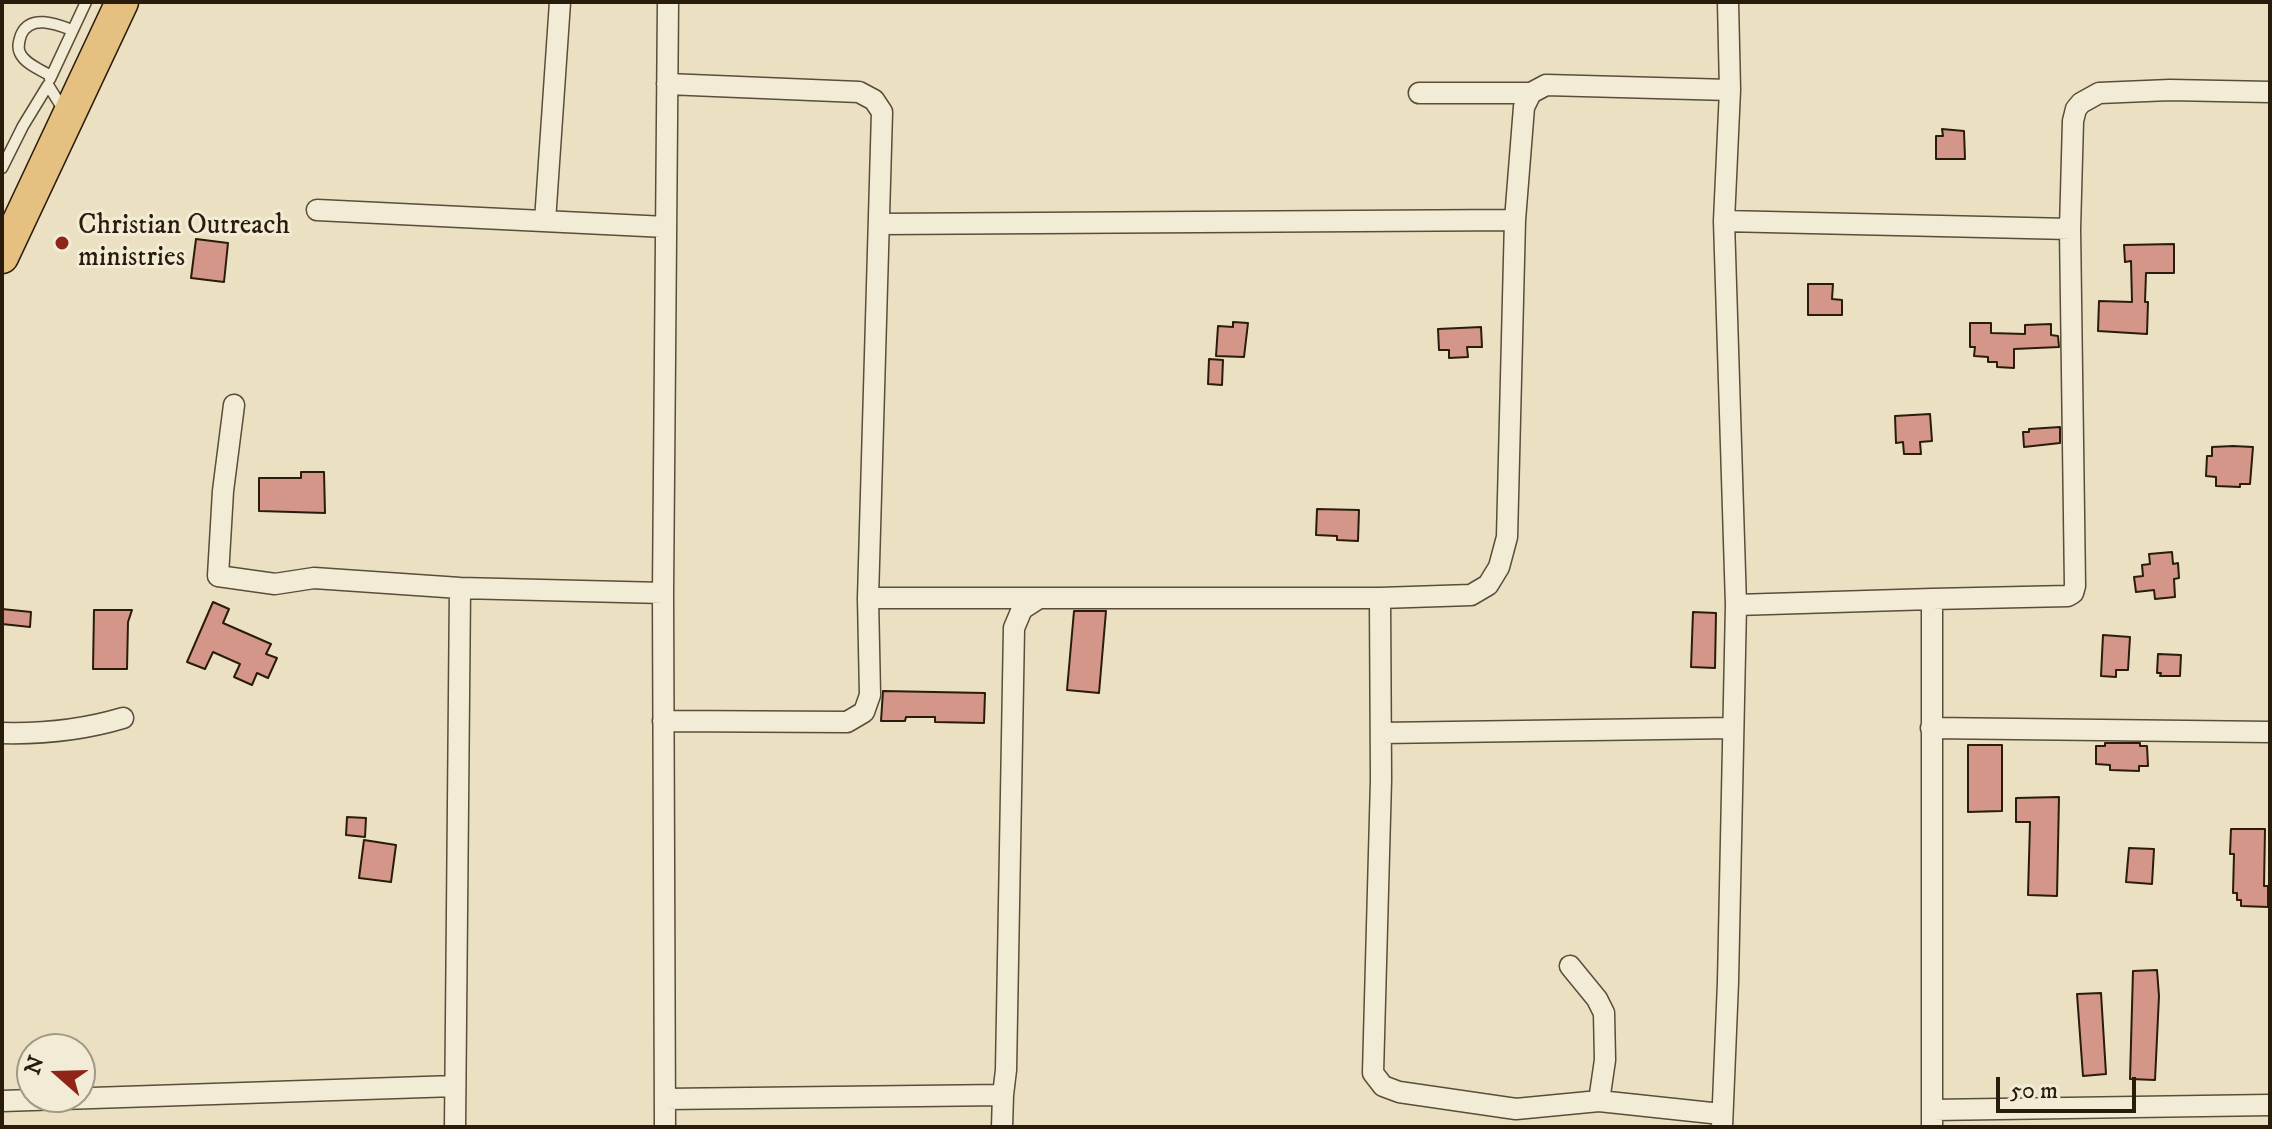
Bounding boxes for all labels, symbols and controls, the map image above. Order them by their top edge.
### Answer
place label: Christian Outreach ministries [78,210,290,276]
marker: Christian Outreach ministries [53,234,71,252]
north arrow [16,1033,96,1113]
text: N [19,1052,51,1078]
scale bar [2000,1061,2140,1111]
text: 50 m [2010,1076,2058,1106]

